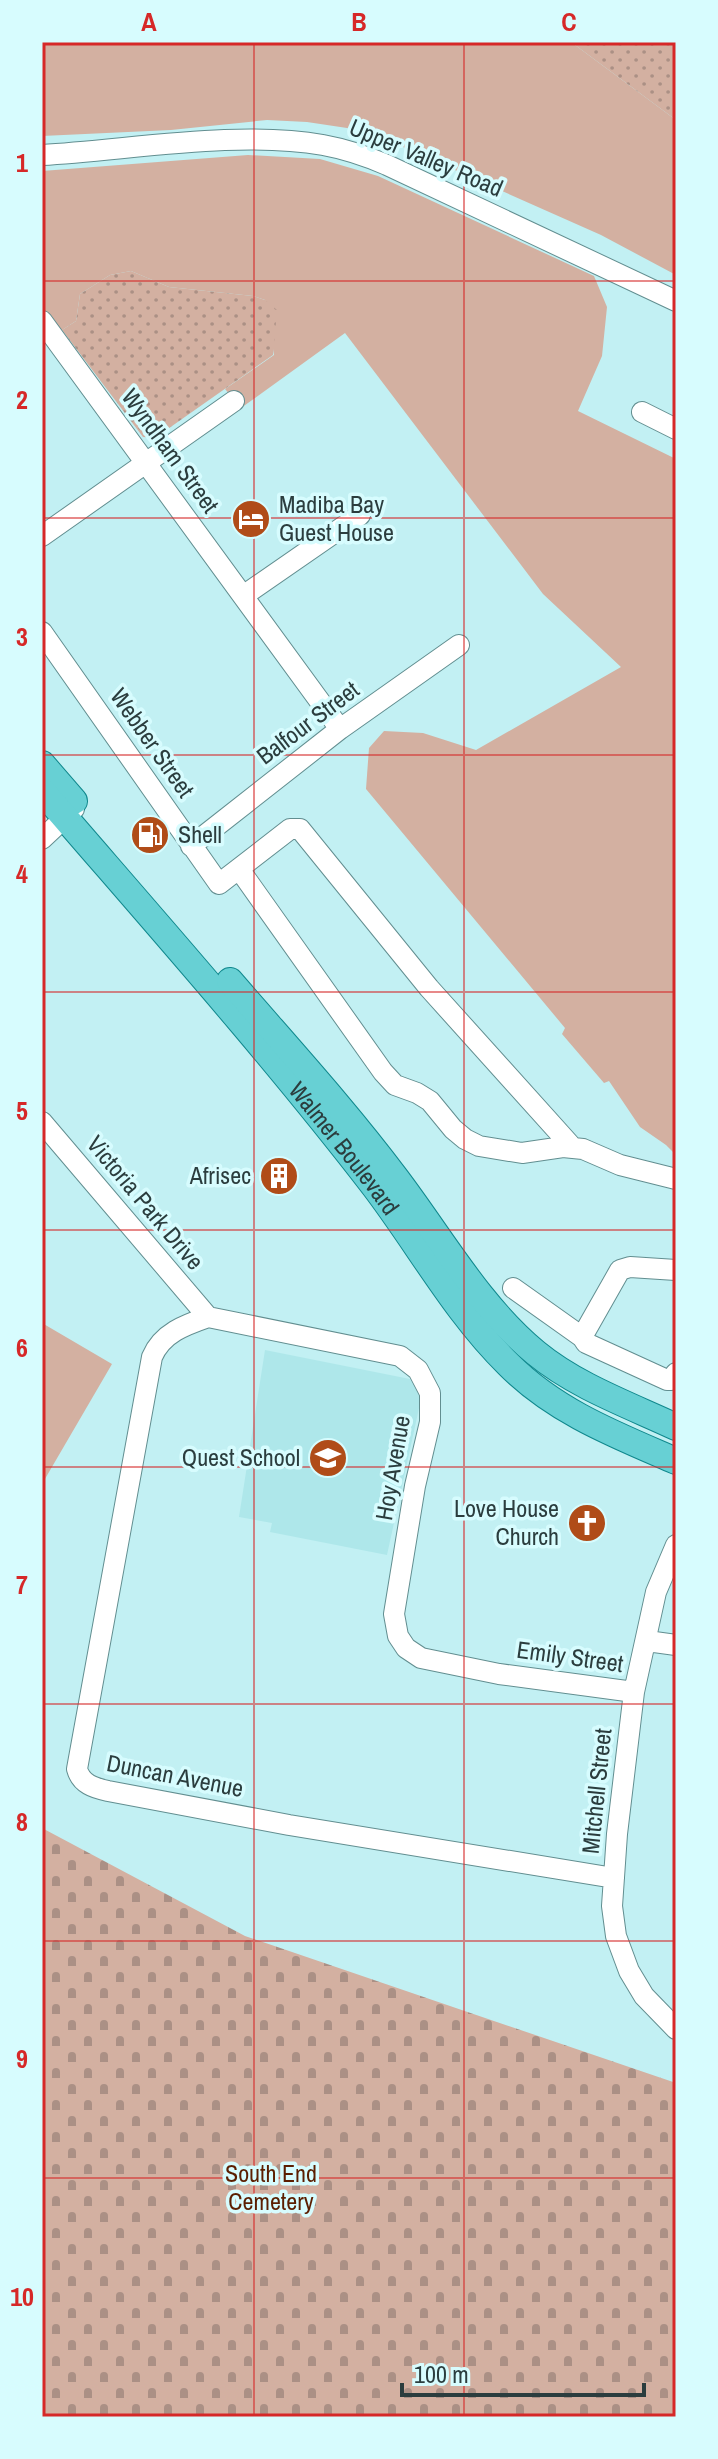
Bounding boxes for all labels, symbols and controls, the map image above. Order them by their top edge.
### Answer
text: A [141,4,157,39]
text: B [351,4,367,39]
text: C [561,4,577,39]
street label: Upper Valley Road [345,110,508,204]
text: 1 [16,145,28,180]
text: 2 [16,382,28,417]
street label: Wyndham Street [115,382,227,519]
place label: Madiba Bay Guest House [279,488,394,548]
hotel icon: Madiba Bay Guest House [230,498,272,540]
text: 3 [16,619,28,654]
street label: Balfour Street [250,673,365,771]
street label: Webber Street [103,681,203,804]
fuel station icon: Shell [129,814,171,856]
place label: Shell [178,818,222,850]
text: 4 [16,856,28,891]
street label: Walmer Boulevard [282,1075,407,1221]
text: 5 [16,1093,28,1128]
street label: Victoria Park Drive [80,1129,211,1276]
building icon: Afrisec [258,1155,300,1197]
place label: Afrisec [189,1159,251,1191]
text: 6 [16,1330,28,1365]
street label: Hoy Avenue [367,1413,417,1523]
school or university icon: Quest School [307,1437,349,1479]
place label: Quest School [182,1441,300,1473]
place label: Love House Church [454,1492,559,1552]
church icon: Love House Church [566,1502,608,1544]
text: 7 [16,1567,28,1602]
street label: Emily Street [515,1633,626,1679]
street label: Mitchell Street [574,1726,619,1855]
street label: Duncan Avenue [104,1746,246,1804]
text: 8 [16,1804,28,1839]
text: 9 [16,2041,28,2076]
park label: South End Cemetery [225,2157,317,2217]
text: 10 [10,2279,34,2314]
scale bar [402,2347,644,2397]
text: 100 m [414,2358,469,2390]

